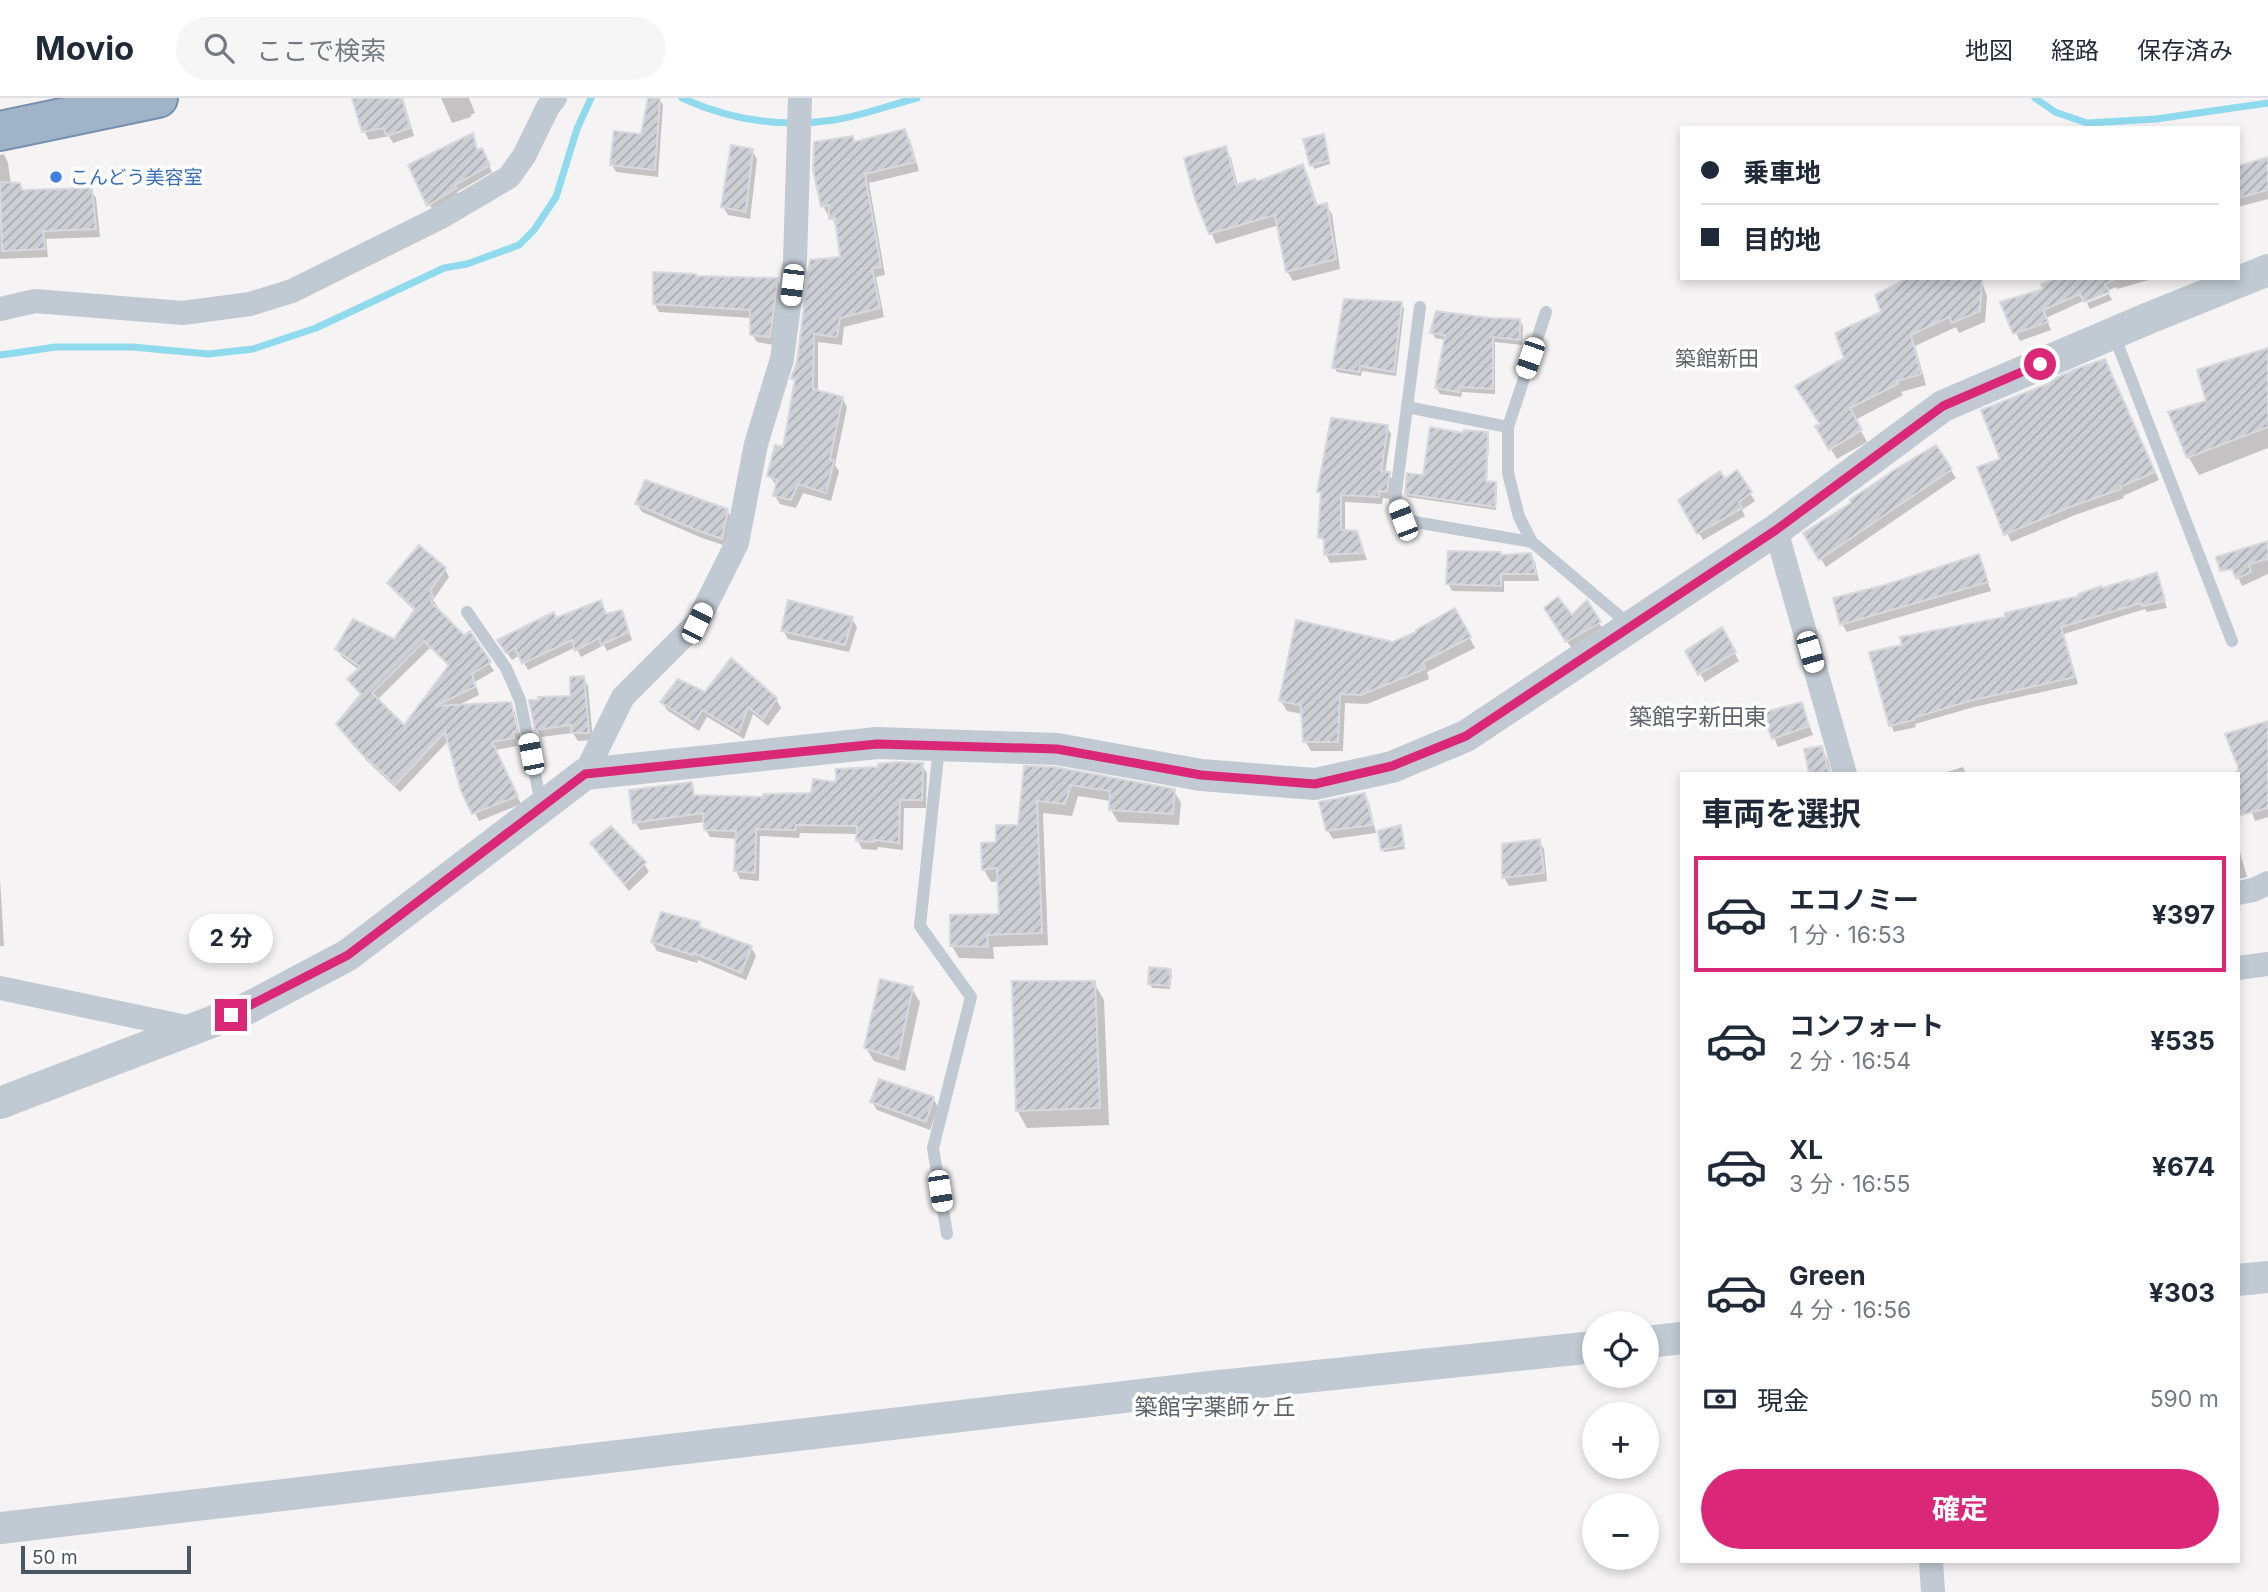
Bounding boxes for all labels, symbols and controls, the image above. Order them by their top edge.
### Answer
search box [176,17,666,80]
text: Movio [35,28,134,68]
icon: search [200,29,238,67]
text: ここで検索 [256,35,386,66]
text: 地図 [1965,36,2013,65]
text: 経路 [2051,36,2099,65]
text: 保存済み [2137,36,2233,65]
text: 乗車地 [1743,157,1821,188]
place label: こんどう美容室 [70,166,202,189]
marker: こんどう美容室 [48,169,64,185]
text: 目的地 [1743,224,1821,255]
car [780,263,805,307]
car [1514,335,1547,381]
district label: 築館新田 [1675,346,1759,371]
route start [2024,348,2056,380]
car [1386,497,1421,543]
car [679,600,716,646]
car [1795,629,1826,675]
district label: 築館字新田東 [1629,703,1767,731]
car [517,731,546,777]
text: 車両を選択 [1701,794,1861,833]
icon: car [1705,883,1768,946]
text: エコノミー [1789,884,1919,915]
text: ¥397 [2152,899,2215,930]
callout: 2 分 [189,914,273,962]
text: 1 分 · 16:53 [1789,921,1906,949]
text: 2 分 [210,924,252,952]
route end [215,999,247,1031]
icon: car [1705,1009,1768,1072]
text: コンフォート [1789,1010,1944,1041]
text: ¥535 [2150,1025,2215,1056]
text: 2 分 · 16:54 [1789,1047,1911,1075]
text: XL [1789,1134,1823,1165]
icon: car [1705,1135,1768,1198]
text: ¥674 [2152,1151,2215,1182]
car [927,1169,954,1213]
text: 3 分 · 16:55 [1789,1170,1910,1198]
text: Green [1789,1260,1866,1291]
icon: car [1705,1261,1768,1324]
text: ¥303 [2149,1277,2215,1308]
text: 4 分 · 16:56 [1789,1296,1911,1324]
map controls [1582,1311,1659,1570]
button: locate [1582,1311,1659,1388]
icon: cash [1701,1380,1739,1418]
text: 現金 [1757,1385,1809,1416]
text: 590 m [2150,1385,2219,1413]
district label: 築館字薬師ヶ丘 [1135,1393,1296,1421]
button: + [1582,1402,1659,1479]
button: 確定 [1701,1469,2219,1549]
button: − [1582,1493,1659,1570]
scale bar [21,1543,191,1575]
text: 50 m [32,1546,78,1569]

